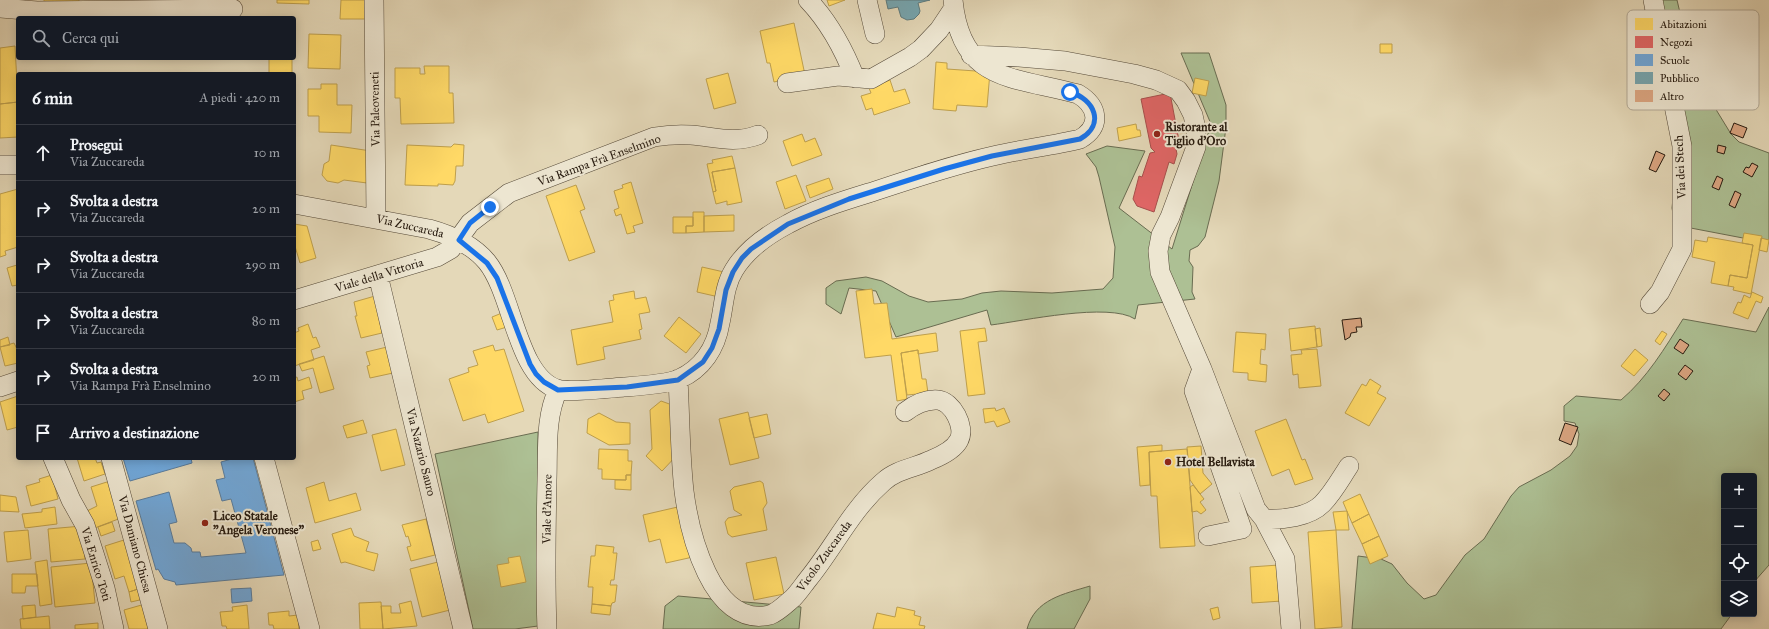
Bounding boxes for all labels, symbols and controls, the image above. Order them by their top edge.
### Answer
legend [1627,10,1759,110]
search box [16,16,296,60]
text: Abitazioni [1659,18,1707,31]
icon: search [30,27,52,49]
text: Cerca qui [62,29,119,47]
text: Negozi [1660,36,1693,49]
text: Scuole [1660,54,1690,67]
street label: Via Paleoveneti [367,71,383,148]
text: Pubblico [1660,72,1699,85]
route start [1061,83,1079,101]
text: 6 min [32,88,73,109]
text: A piedi · 420 m [200,90,280,106]
text: Altro [1659,90,1684,103]
place label: Ristorante al Tiglio d'Oro [1164,120,1228,149]
marker: Ristorante al Tiglio d'Oro [1152,129,1162,139]
street label: Via Rampa Frà Enselmino [535,131,662,189]
street label: Via dei Stech [1671,134,1689,200]
text: Prosegui [70,136,123,154]
icon: ahead [32,142,54,164]
text: 10 m [254,145,280,161]
text: Via Zuccareda [70,154,145,170]
text: Svolta a destra [70,192,158,210]
icon: right [32,198,54,220]
route end [481,198,499,216]
text: 20 m [252,201,280,217]
text: Via Zuccareda [70,210,145,226]
street label: Via Zuccareda [374,211,446,241]
text: Svolta a destra [70,248,158,266]
icon: right [32,254,54,276]
street label: Viale della Vittoria [332,255,426,295]
text: 290 m [245,257,280,273]
text: Via Zuccareda [70,266,145,282]
text: Svolta a destra [70,304,158,322]
icon: right [32,310,54,332]
text: 80 m [252,313,280,329]
text: Via Zuccareda [70,322,145,338]
text: Svolta a destra [70,360,158,378]
icon: right [32,366,54,388]
text: 20 m [252,369,280,385]
text: Via Rampa Frà Enselmino [70,378,211,394]
street label: Via Nazario Sauro [403,406,439,497]
icon: arrive [32,422,54,444]
text: Arrivo a destinazione [70,424,199,442]
place label: Hotel Bellavista [1176,455,1256,469]
marker: Hotel Bellavista [1163,457,1173,467]
map controls [1721,473,1757,617]
button: + [1721,473,1757,509]
street label: Viale d'Amore [539,474,555,545]
street label: Via Damiano Chiesa [115,493,155,595]
place label: Liceo Statale "Angela Veronese" [213,509,305,538]
button: − [1721,509,1757,545]
street label: Vicolo Zuccareda [793,517,855,595]
marker: Liceo Statale "Angela Veronese" [200,518,210,528]
street label: Via Enrico Toti [78,524,114,603]
button: locate [1721,545,1757,581]
button: layers [1721,581,1757,617]

